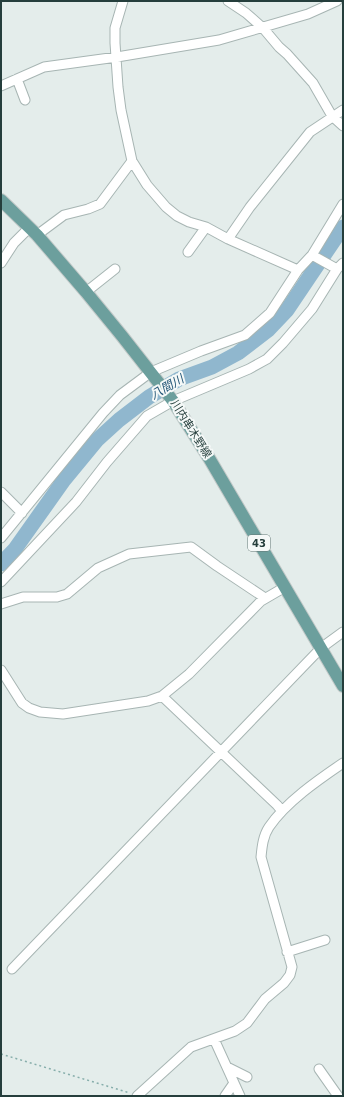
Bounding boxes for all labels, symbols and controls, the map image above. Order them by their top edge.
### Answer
water label: 八間川 [148,371,188,402]
street label: 川内串木野線 [168,398,214,460]
road number: 43 [248,535,270,551]

